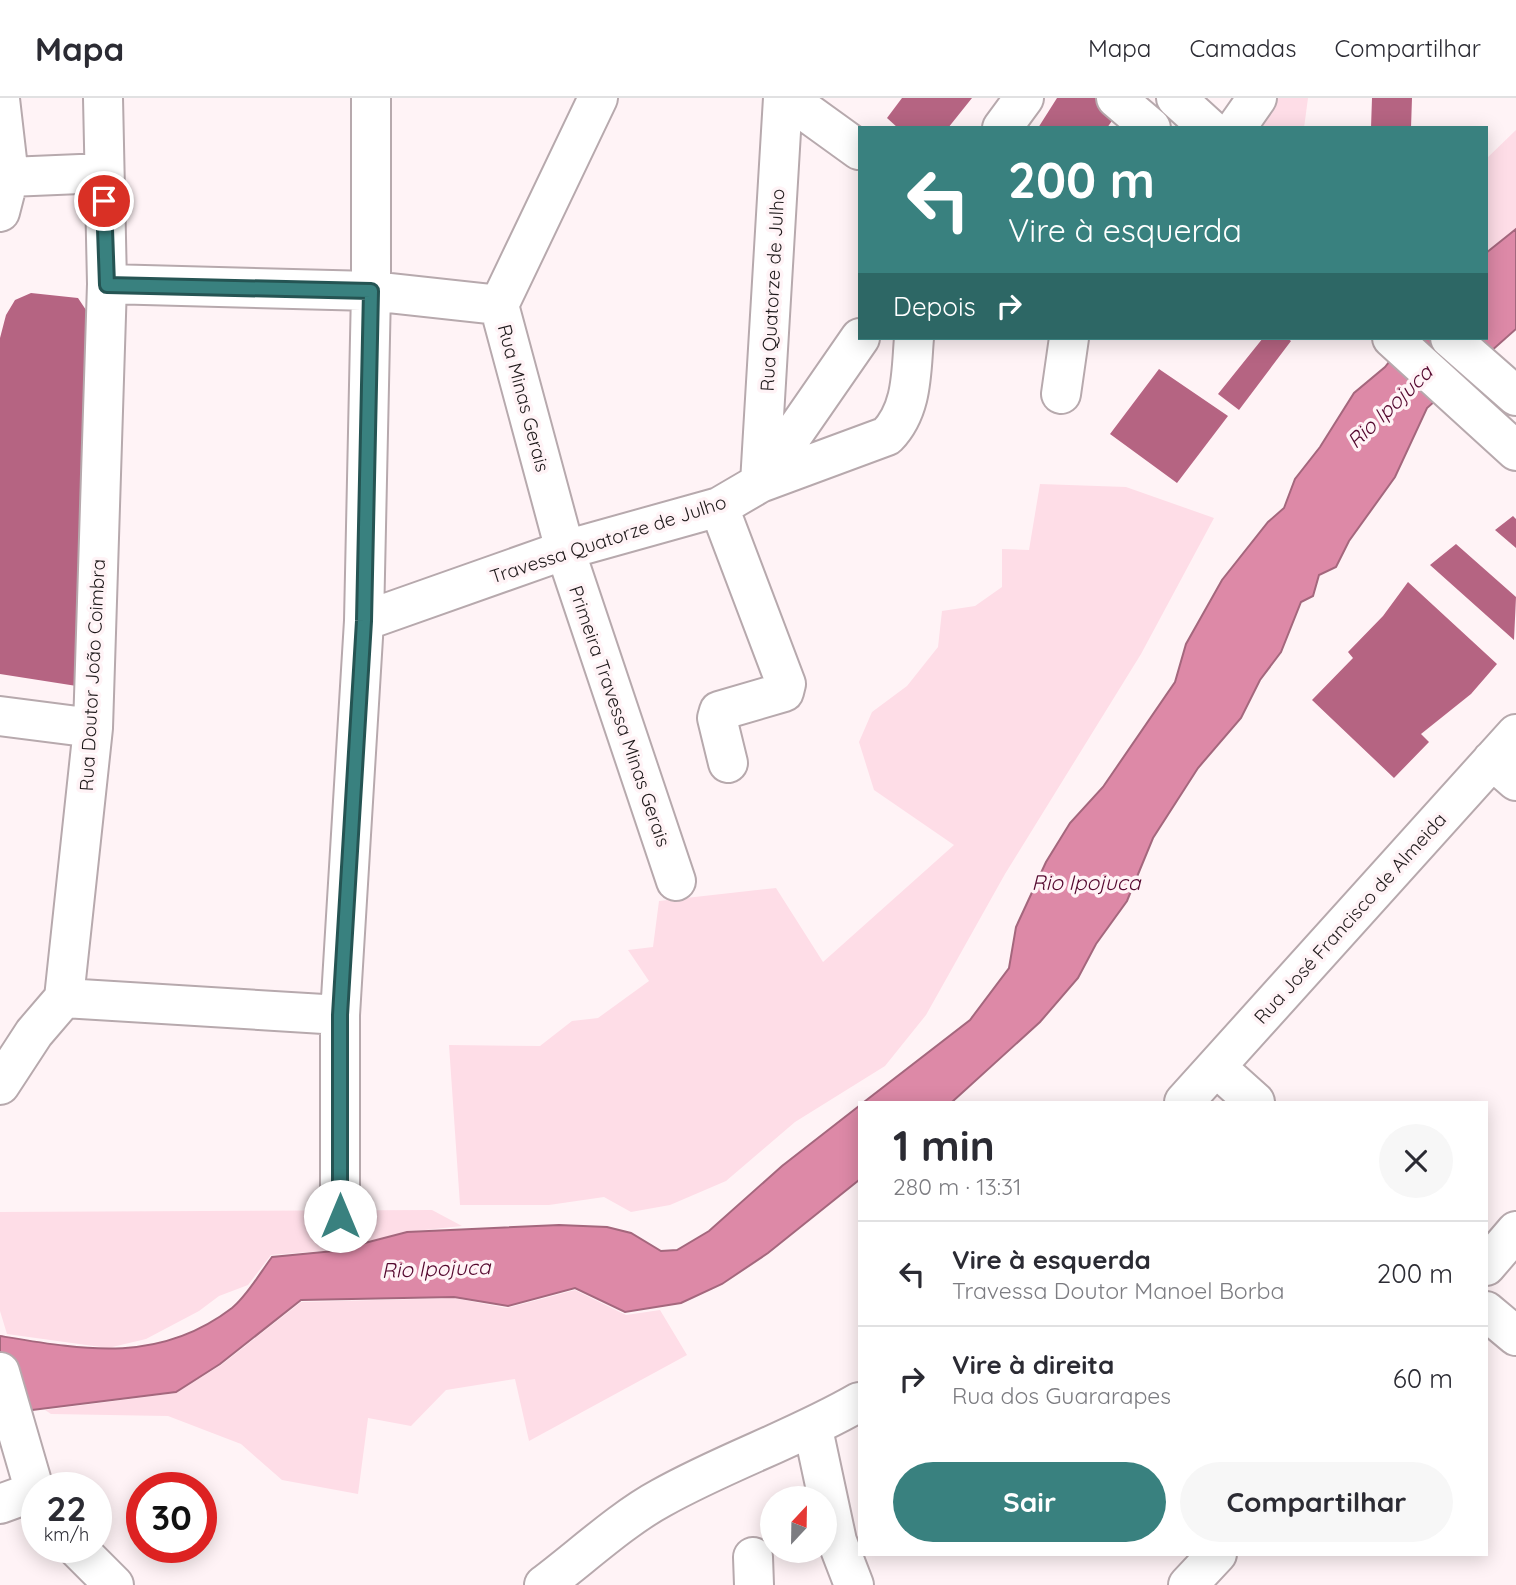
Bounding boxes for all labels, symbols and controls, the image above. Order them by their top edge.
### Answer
text: Mapa [35,28,124,69]
text: Mapa [1088,33,1151,63]
text: Camadas [1189,33,1296,63]
text: Compartilhar [1334,33,1481,63]
text: 200 m [1008,149,1155,210]
icon: left [893,154,984,245]
pin [74,171,134,231]
icon: arrive [85,182,123,220]
street label: Rua Quatorze de Julho [755,188,789,392]
text: Vire à esquerda [1008,210,1242,250]
icon: right [990,287,1028,325]
text: Depois [893,290,976,323]
street label: Rua Minas Gerais [493,322,555,475]
water label: Rio Ipojuca [1341,358,1438,453]
street label: Travessa Quatorze de Julho [487,489,729,589]
street label: Rua Doutor João Coimbra [74,558,110,792]
street label: Primeira Travessa Minas Gerais [564,582,676,850]
street label: Rua José Francisco de Almeida [1249,807,1451,1029]
water label: Rio Ipojuca [1032,869,1142,895]
text: 1 min [893,1119,995,1172]
button: close [1379,1124,1453,1198]
text: 280 m · 13:31 [893,1172,1022,1201]
position arrow [303,1179,377,1253]
text: Vire à esquerda [952,1243,1151,1276]
water label: Rio Ipojuca [381,1253,492,1283]
icon: left [893,1255,931,1293]
text: 200 m [1377,1257,1453,1290]
text: Travessa Doutor Manoel Borba [952,1276,1284,1305]
text: Vire à direita [952,1348,1114,1381]
icon: right [893,1360,931,1398]
text: 60 m [1393,1362,1453,1395]
text: Rua dos Guararapes [952,1381,1171,1410]
button: Sair [893,1462,1166,1542]
button: Compartilhar [1180,1462,1453,1542]
speed limit sign: 30 [126,1472,217,1563]
text: 22 [47,1486,86,1530]
north arrow [760,1486,836,1563]
map controls [760,1486,837,1563]
text: km/h [44,1523,89,1546]

